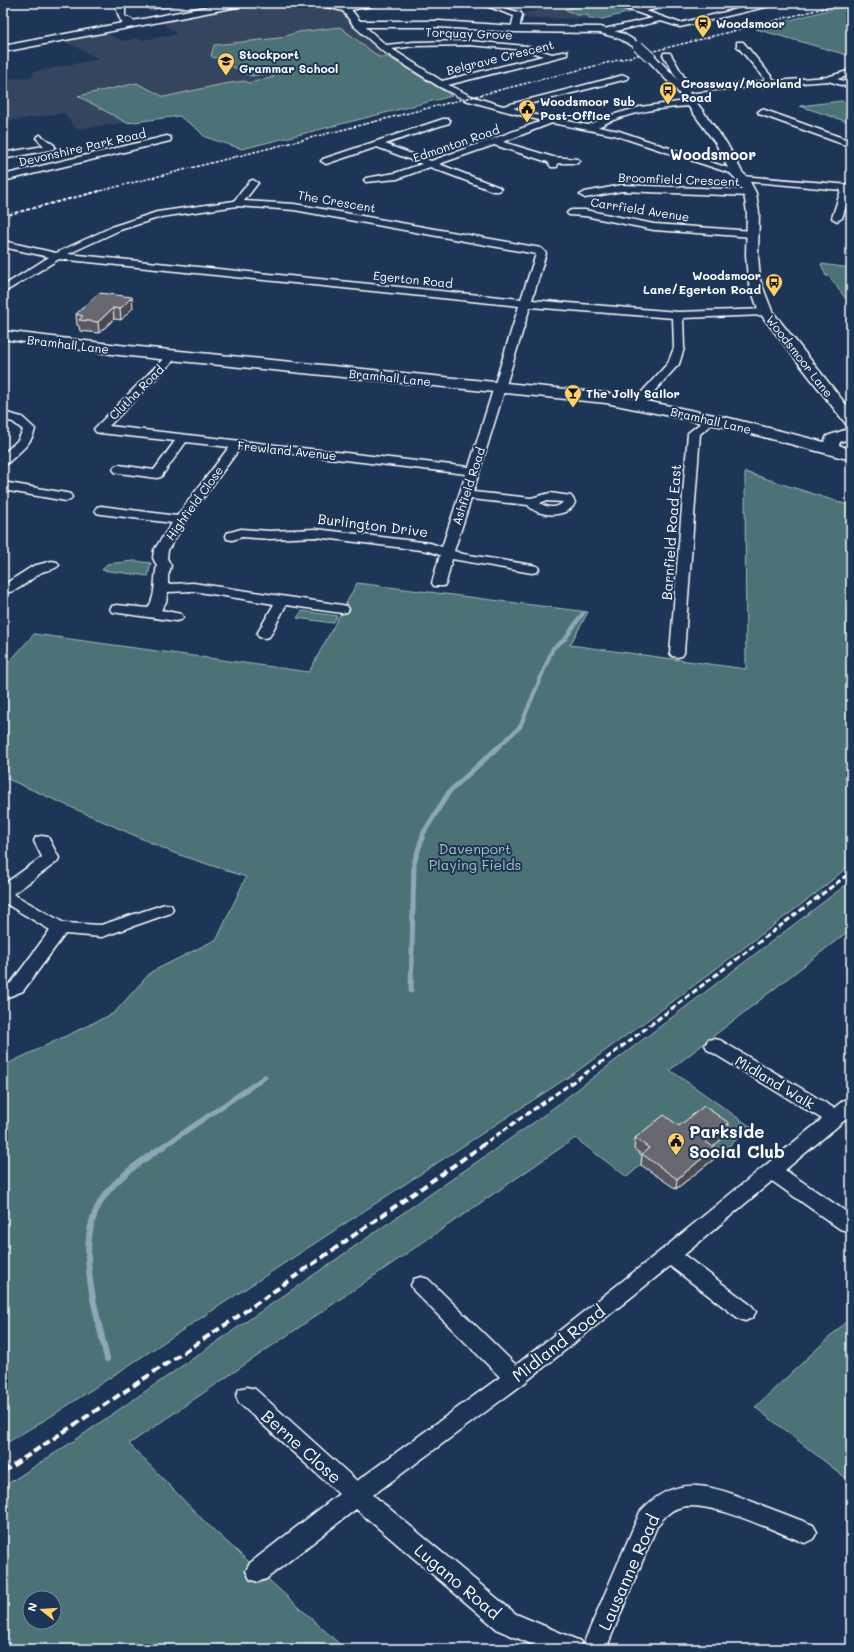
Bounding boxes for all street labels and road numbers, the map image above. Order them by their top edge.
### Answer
street label: Torquay Grove [425,23,513,43]
street label: Belgrave Crescent [445,36,555,78]
street label: Edmonton Road [411,121,502,165]
street label: Devonshire Park Road [17,124,148,169]
street label: Broomfield Crescent [618,169,740,189]
street label: The Crescent [297,186,377,216]
street label: Carrfield Avenue [589,193,691,225]
street label: Egerton Road [372,267,454,291]
street label: Woodsmoor Lane [763,312,837,400]
street label: Bramhall Lane [26,331,110,357]
street label: Clutha Road [105,361,167,423]
street label: Bramhall Lane [348,365,432,389]
street label: Bramhall Lane [669,403,753,437]
street label: Frewland Avenue [237,437,337,463]
street label: Ashfield Road [448,445,488,527]
street label: Highfield Close [162,463,226,543]
street label: Barnfield Road East [657,463,685,601]
street label: Burlington Drive [317,509,429,541]
street label: Midland Walk [732,1051,818,1113]
street label: Midland Road [507,1300,609,1386]
street label: Berne Close [257,1404,347,1488]
street label: Lausanne Road [593,1510,664,1633]
street label: Lugano Road [410,1539,506,1624]

